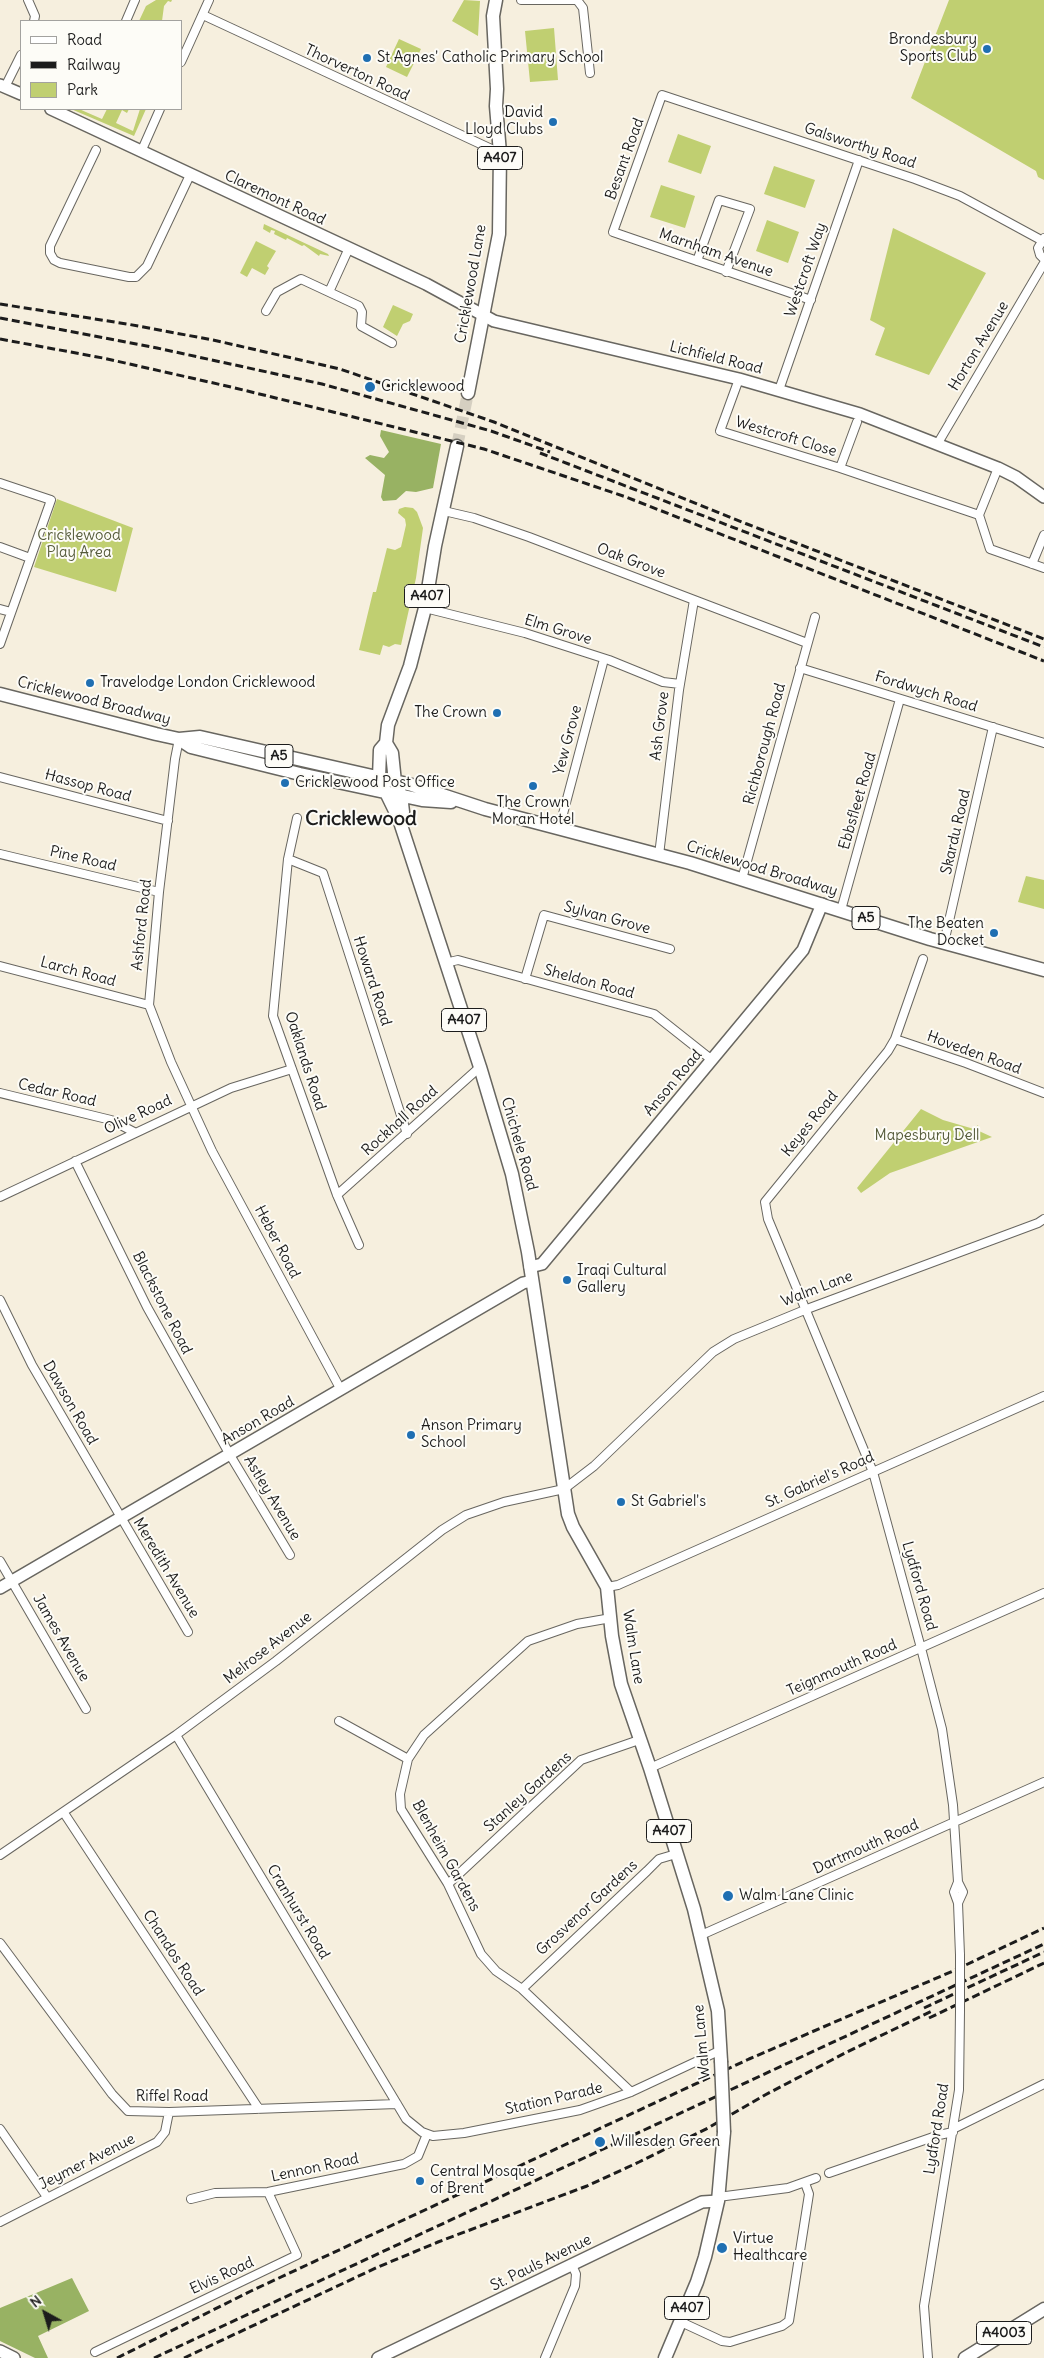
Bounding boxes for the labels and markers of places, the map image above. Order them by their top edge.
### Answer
place label: Brondesbury Sports Club [889,31,977,66]
marker: Brondesbury Sports Club [981,43,993,55]
place label: St Agnes' Catholic Primary School [377,49,603,67]
marker: St Agnes' Catholic Primary School [361,52,373,64]
place label: David Lloyd Clubs [465,104,543,139]
marker: David Lloyd Clubs [547,116,559,128]
place label: Cricklewood [381,378,464,396]
marker: Cricklewood [363,380,377,394]
place label: Travelodge London Cricklewood [100,674,315,692]
marker: Travelodge London Cricklewood [84,677,96,689]
place label: The Crown [414,704,487,722]
marker: The Crown [491,707,503,719]
place label: Cricklewood Post Office [295,774,455,792]
marker: Cricklewood Post Office [279,777,291,789]
marker: The Crown Moran Hotel [527,780,539,792]
place label: The Crown Moran Hotel [492,794,574,829]
place label: The Beaten Docket [908,915,984,950]
marker: The Beaten Docket [988,927,1000,939]
place label: Iraqi Cultural Gallery [577,1262,667,1297]
marker: Iraqi Cultural Gallery [561,1274,573,1286]
place label: Anson Primary School [421,1417,522,1452]
marker: Anson Primary School [405,1429,417,1441]
place label: St Gabriel's [631,1493,706,1511]
marker: St Gabriel's [615,1496,627,1508]
place label: Walm Lane Clinic [739,1887,854,1905]
marker: Walm Lane Clinic [721,1889,735,1903]
place label: Willesden Green [611,2133,720,2151]
marker: Willesden Green [593,2135,607,2149]
place label: Central Mosque of Brent [430,2163,535,2198]
marker: Central Mosque of Brent [414,2175,426,2187]
place label: Virtue Healthcare [733,2230,807,2265]
marker: Virtue Healthcare [715,2241,729,2255]

